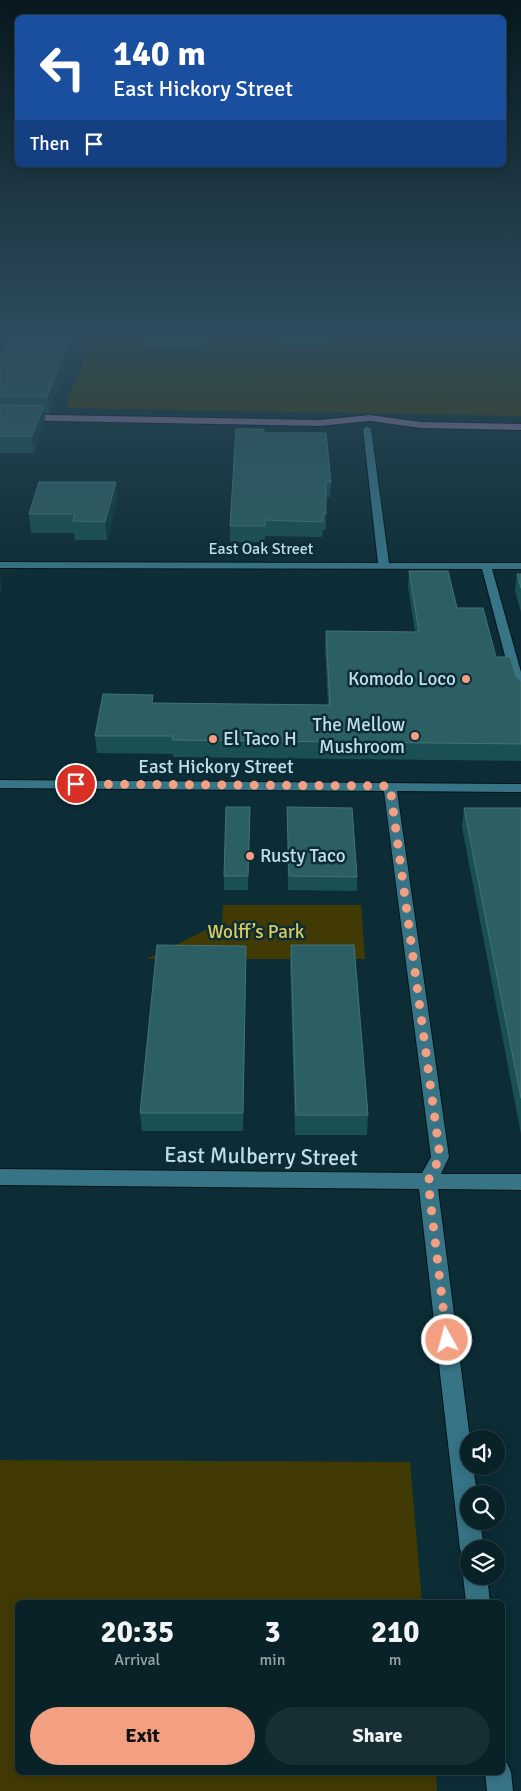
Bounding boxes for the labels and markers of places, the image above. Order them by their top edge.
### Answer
place label: Komodo Loco [348,667,456,691]
marker: Komodo Loco [460,673,472,685]
place label: The Mellow Mushroom [313,713,405,759]
place label: El Taco H [223,727,297,751]
marker: The Mellow Mushroom [409,730,421,742]
marker: El Taco H [207,733,219,745]
pin [55,763,97,805]
place label: Rusty Taco [260,844,346,868]
marker: Rusty Taco [244,850,256,862]

